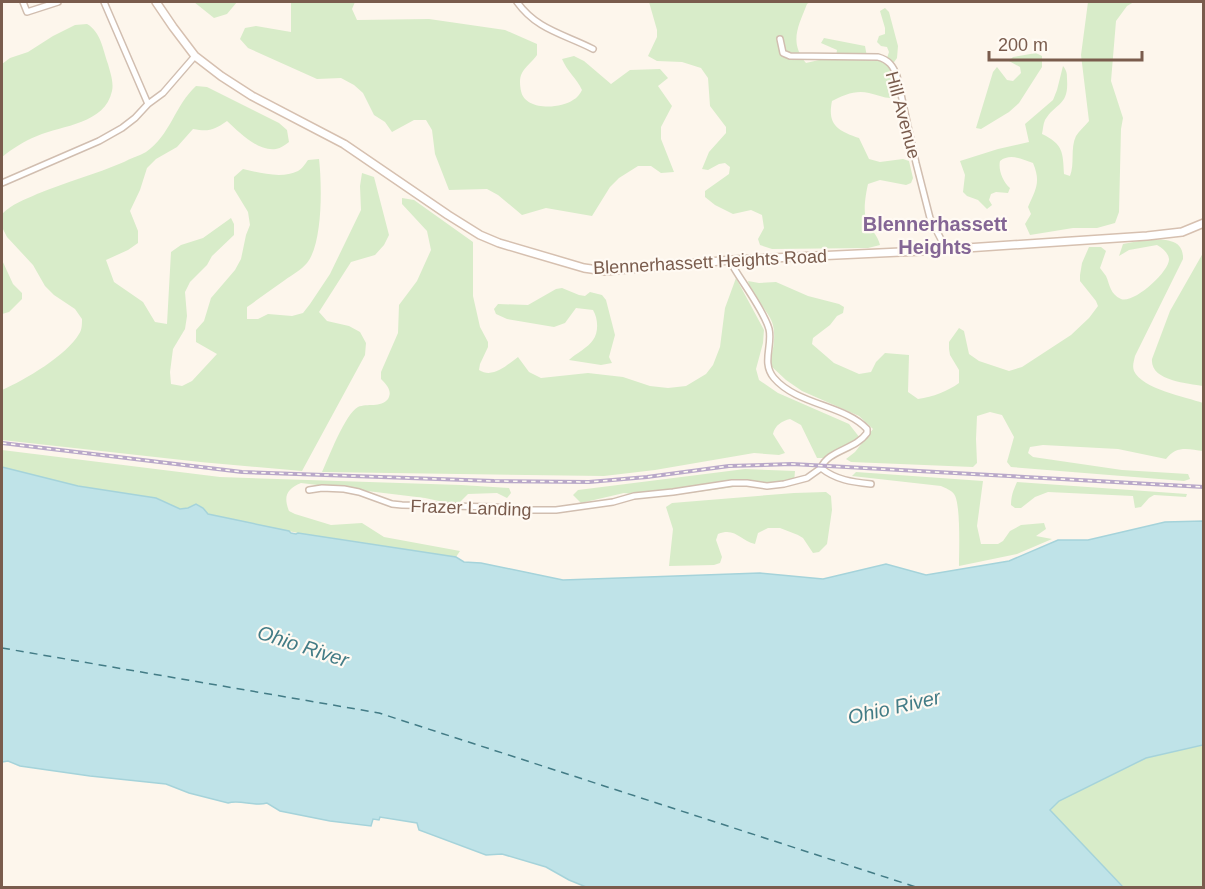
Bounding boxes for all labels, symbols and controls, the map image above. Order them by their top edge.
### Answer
scale bar [989,24,1142,62]
text: 200 m [998,35,1048,55]
street label: Hill Avenue [882,69,924,161]
district label: Blennerhassett Heights [863,213,1008,258]
street label: Blennerhassett Heights Road [593,246,827,278]
street label: Frazer Landing [410,496,532,520]
water label: Ohio River [255,621,353,671]
water label: Ohio River [845,685,944,728]

